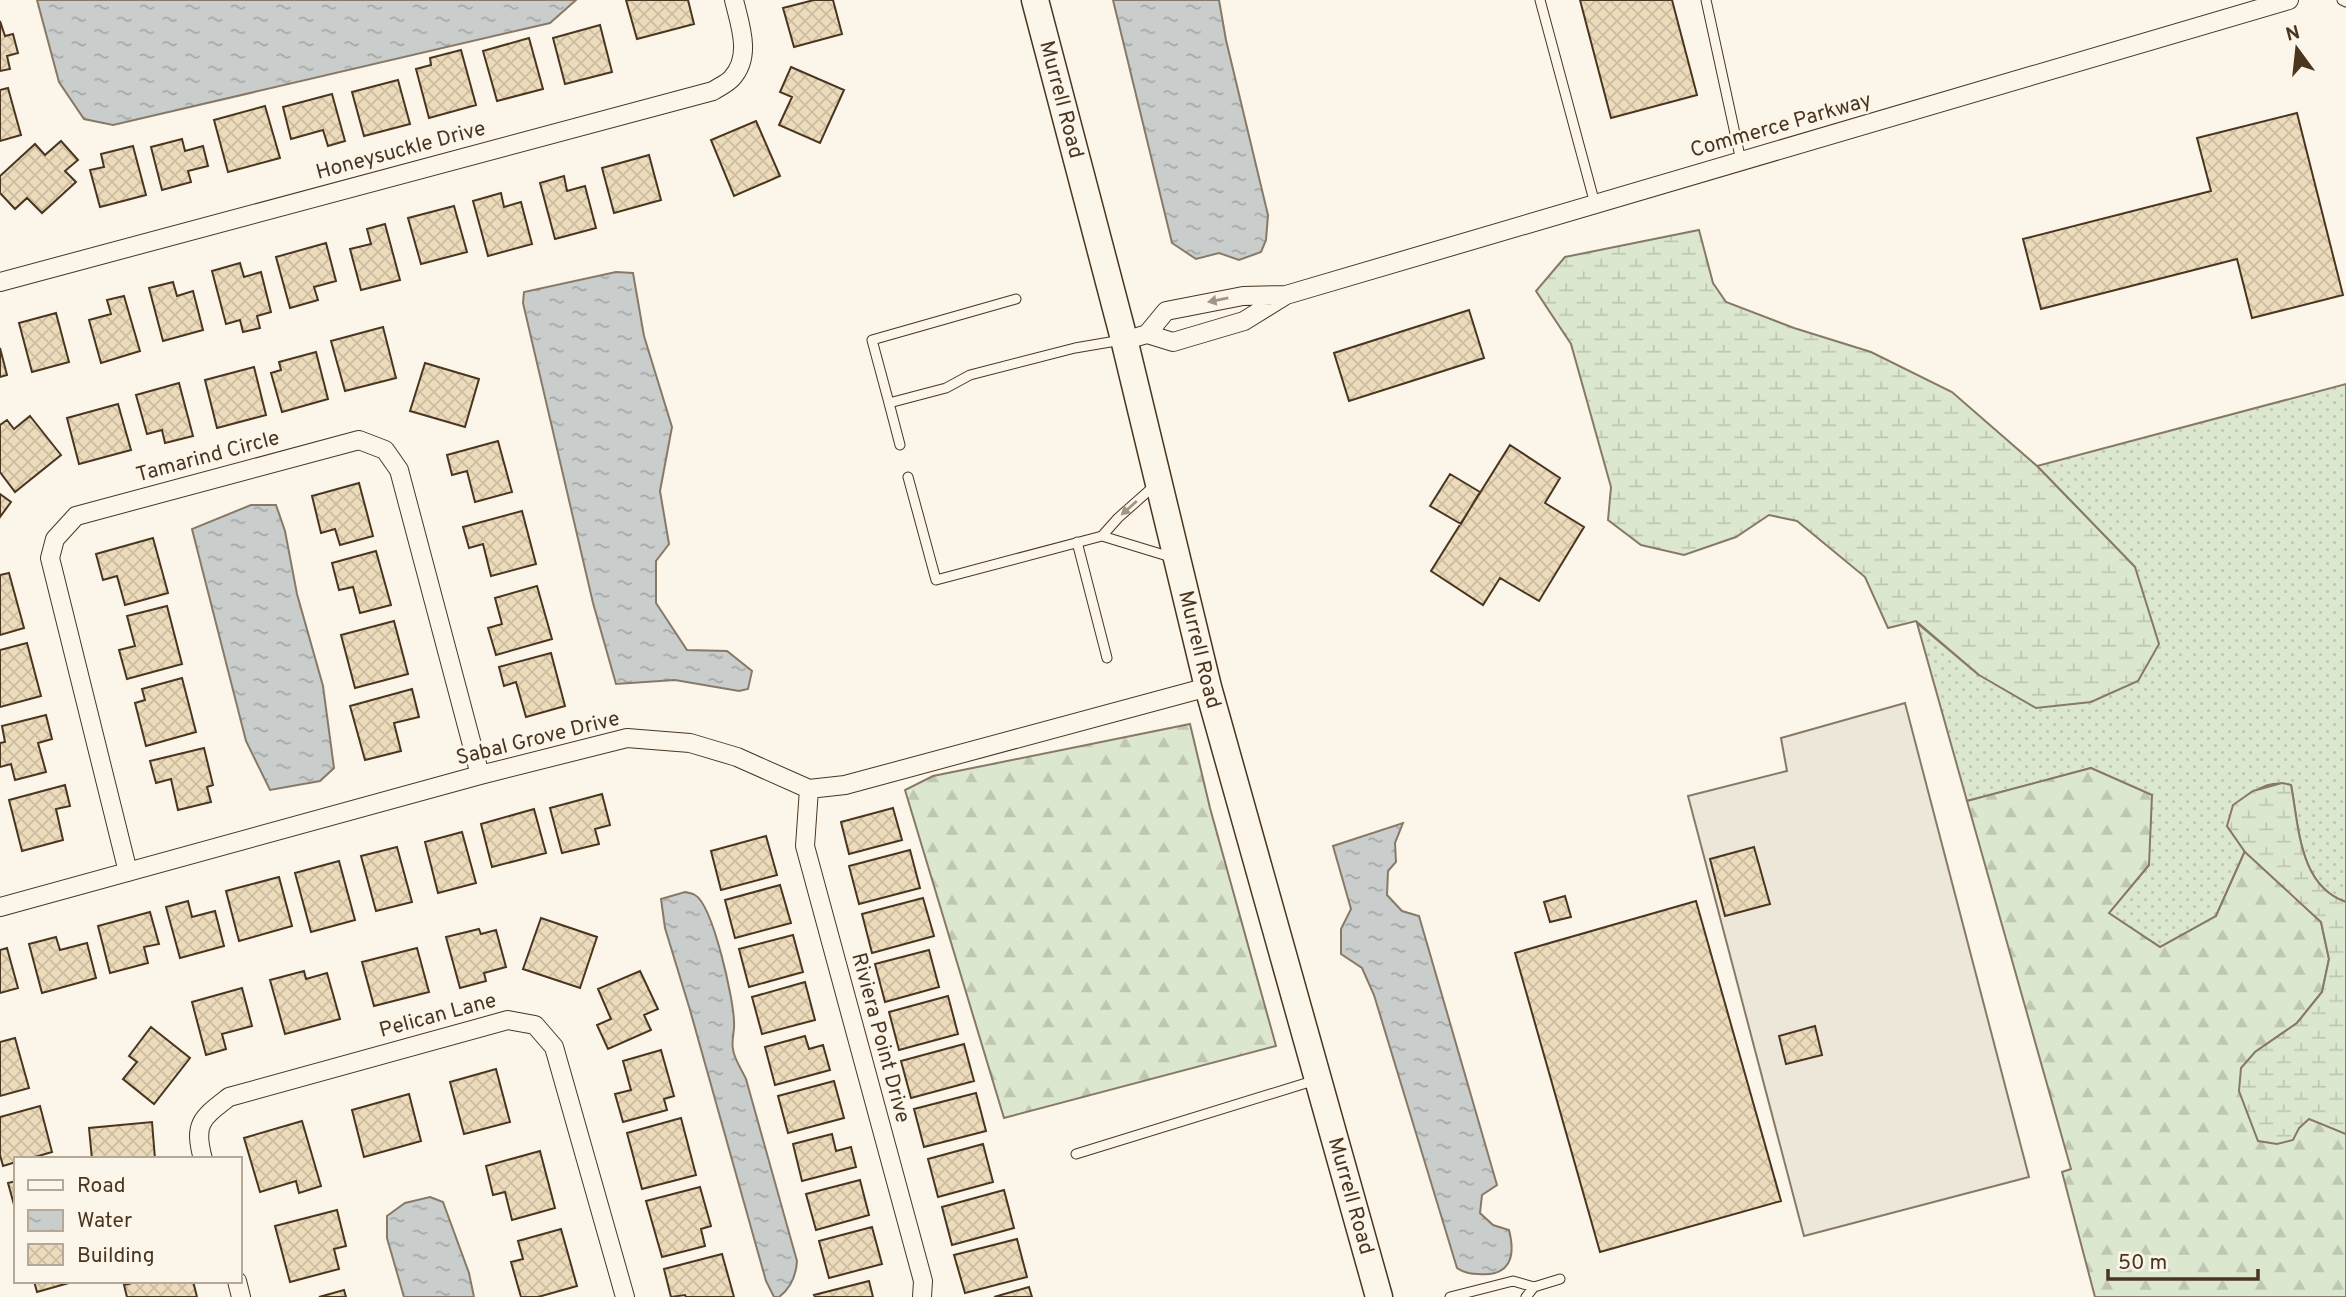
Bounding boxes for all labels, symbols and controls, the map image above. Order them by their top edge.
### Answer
north arrow [2262,14,2332,84]
text: N [2283,21,2303,48]
street label: Murrell Road [1033,38,1090,161]
street label: Commerce Parkway [1687,87,1875,165]
street label: Honeysuckle Drive [313,115,489,187]
one-way arrow [1207,295,1229,306]
street label: Tamarind Circle [133,425,283,489]
one-way arrow [1120,500,1138,516]
street label: Murrell Road [1172,588,1227,712]
street label: Sabal Grove Drive [453,706,623,772]
street label: Riviera Point Drive [844,950,916,1126]
street label: Pelican Lane [376,987,500,1045]
street label: Murrell Road [1321,1134,1380,1258]
legend [14,1157,242,1283]
text: Road [77,1173,126,1200]
text: Water [77,1208,132,1235]
scale bar [2108,1238,2258,1282]
text: Building [77,1243,155,1270]
text: 50 m [2118,1250,2167,1277]

